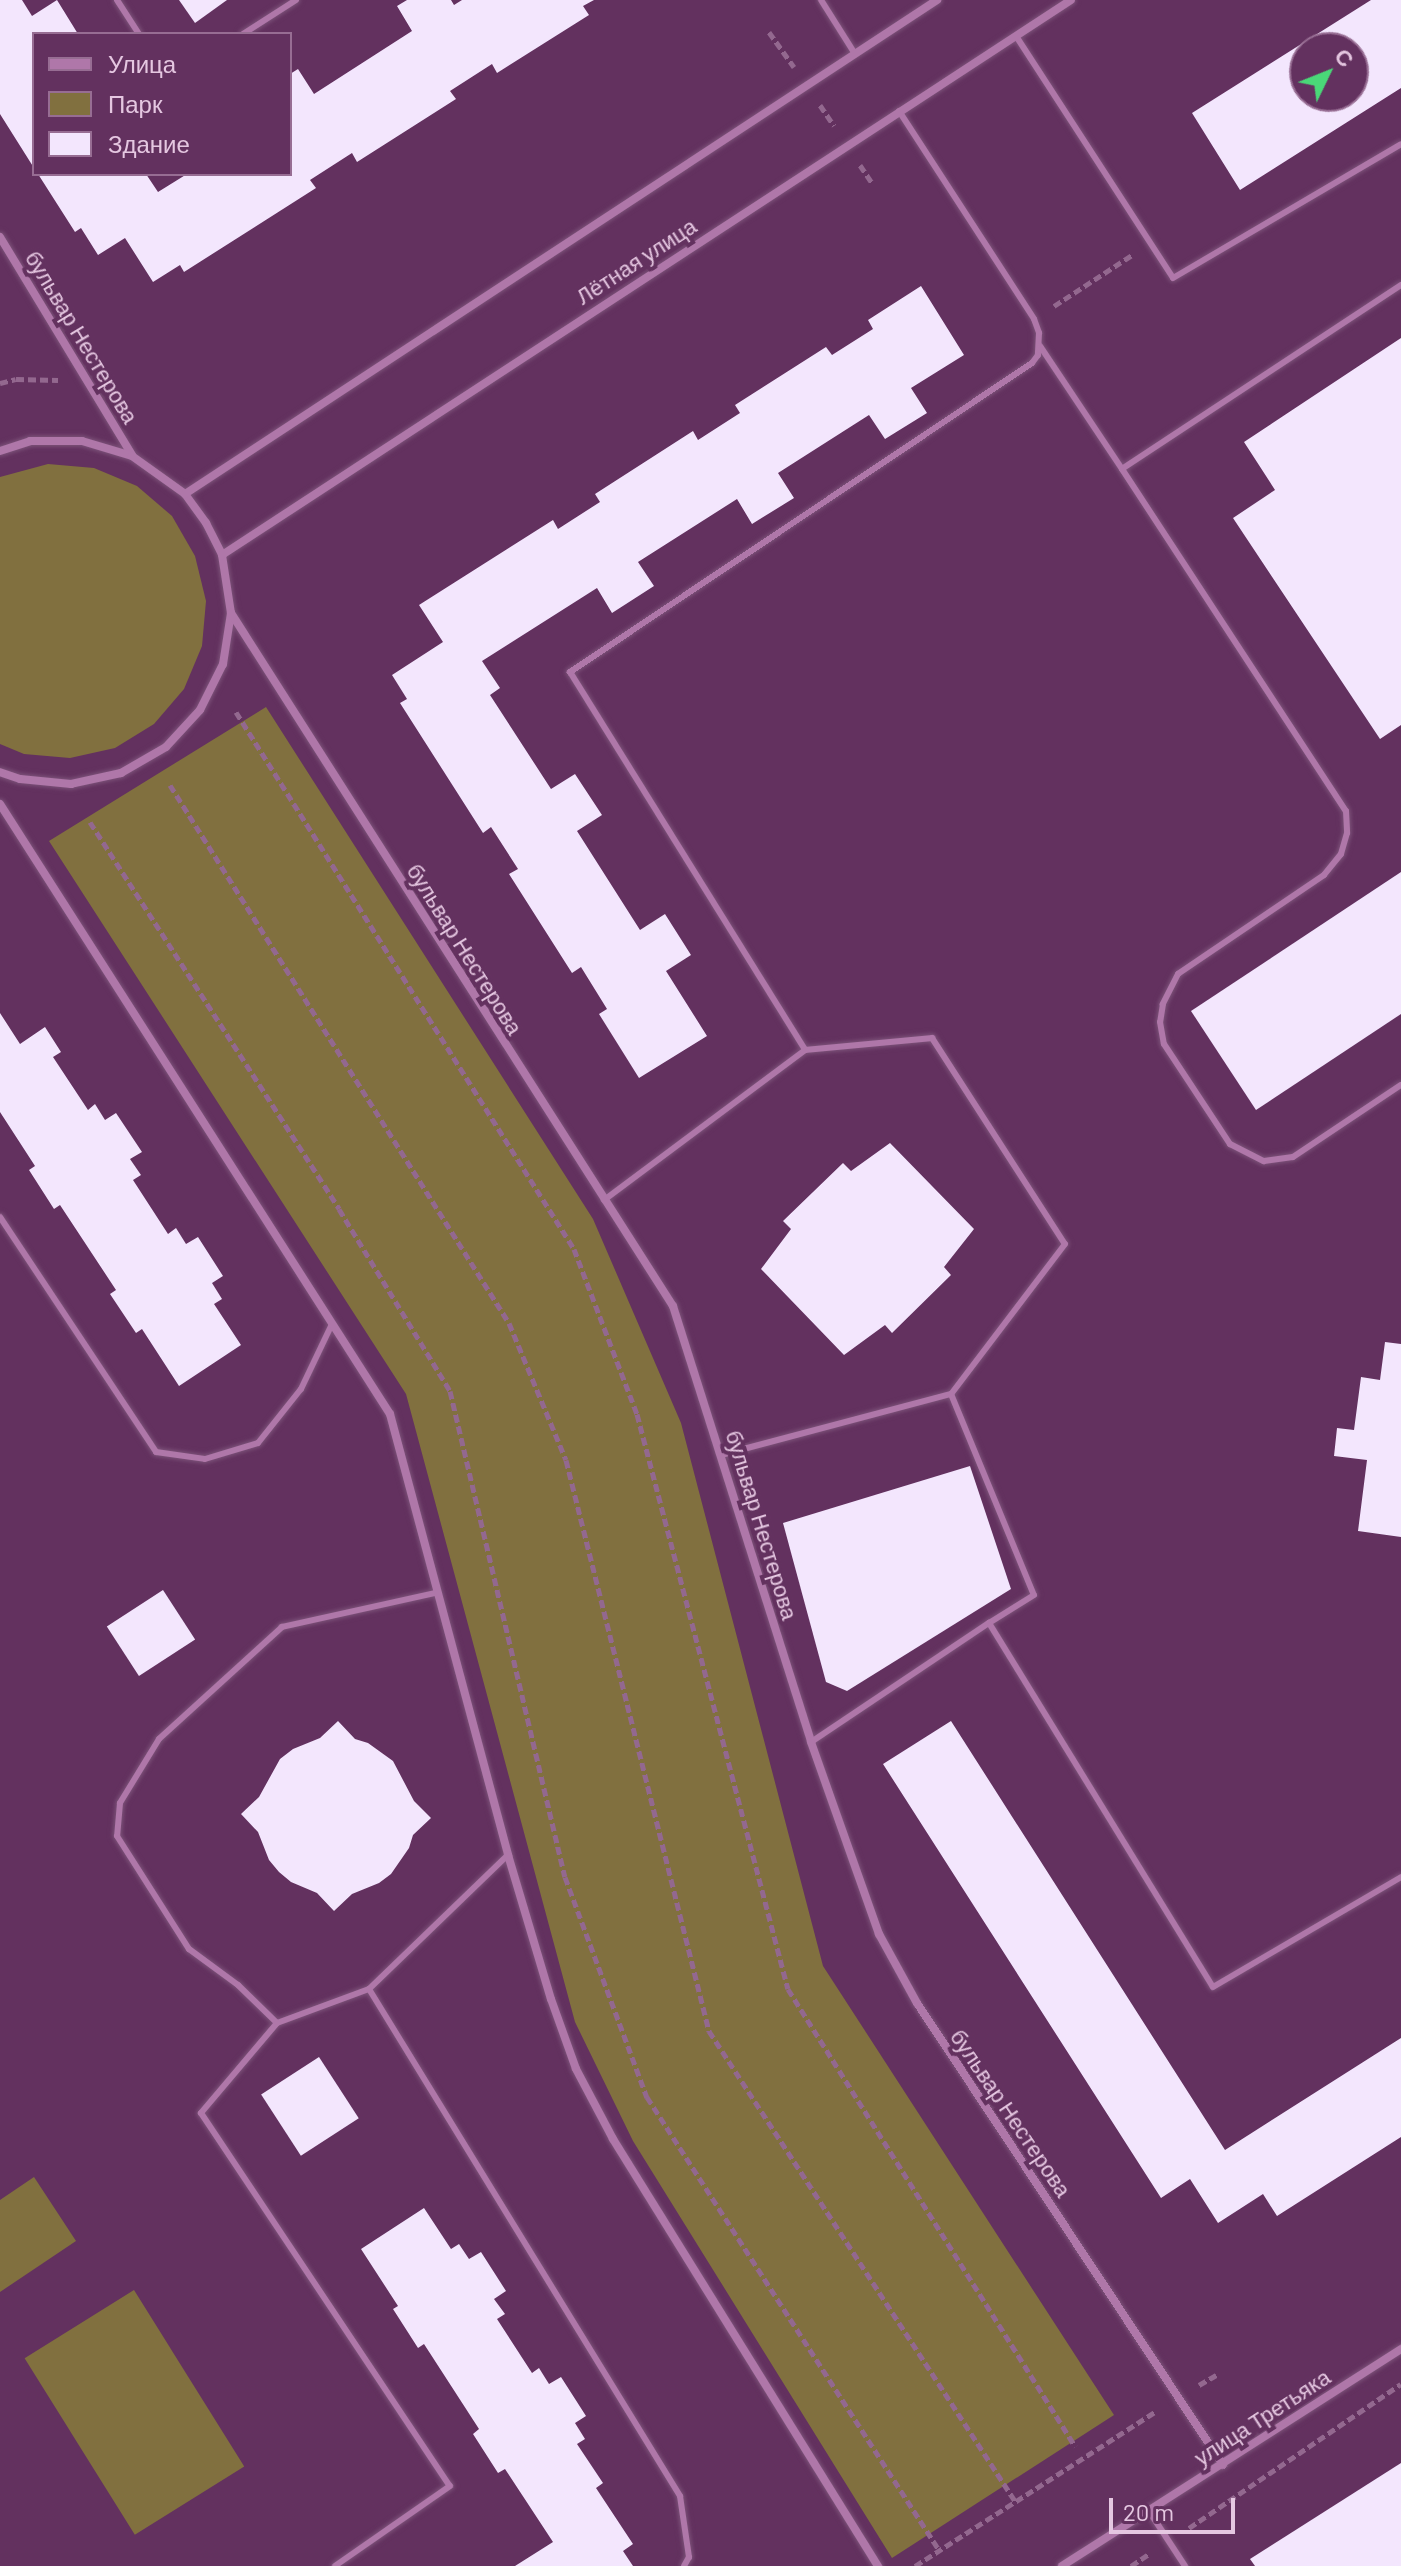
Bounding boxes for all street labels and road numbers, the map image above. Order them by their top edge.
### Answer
street label: Лётная улица [571,212,701,310]
street label: бульвар Нестерова [20,246,144,428]
street label: бульвар Нестерова [402,859,528,1039]
street label: бульвар Нестерова [721,1427,803,1623]
street label: бульвар Нестерова [945,2024,1077,2202]
street label: улица Третьяка [1189,2363,1335,2471]

